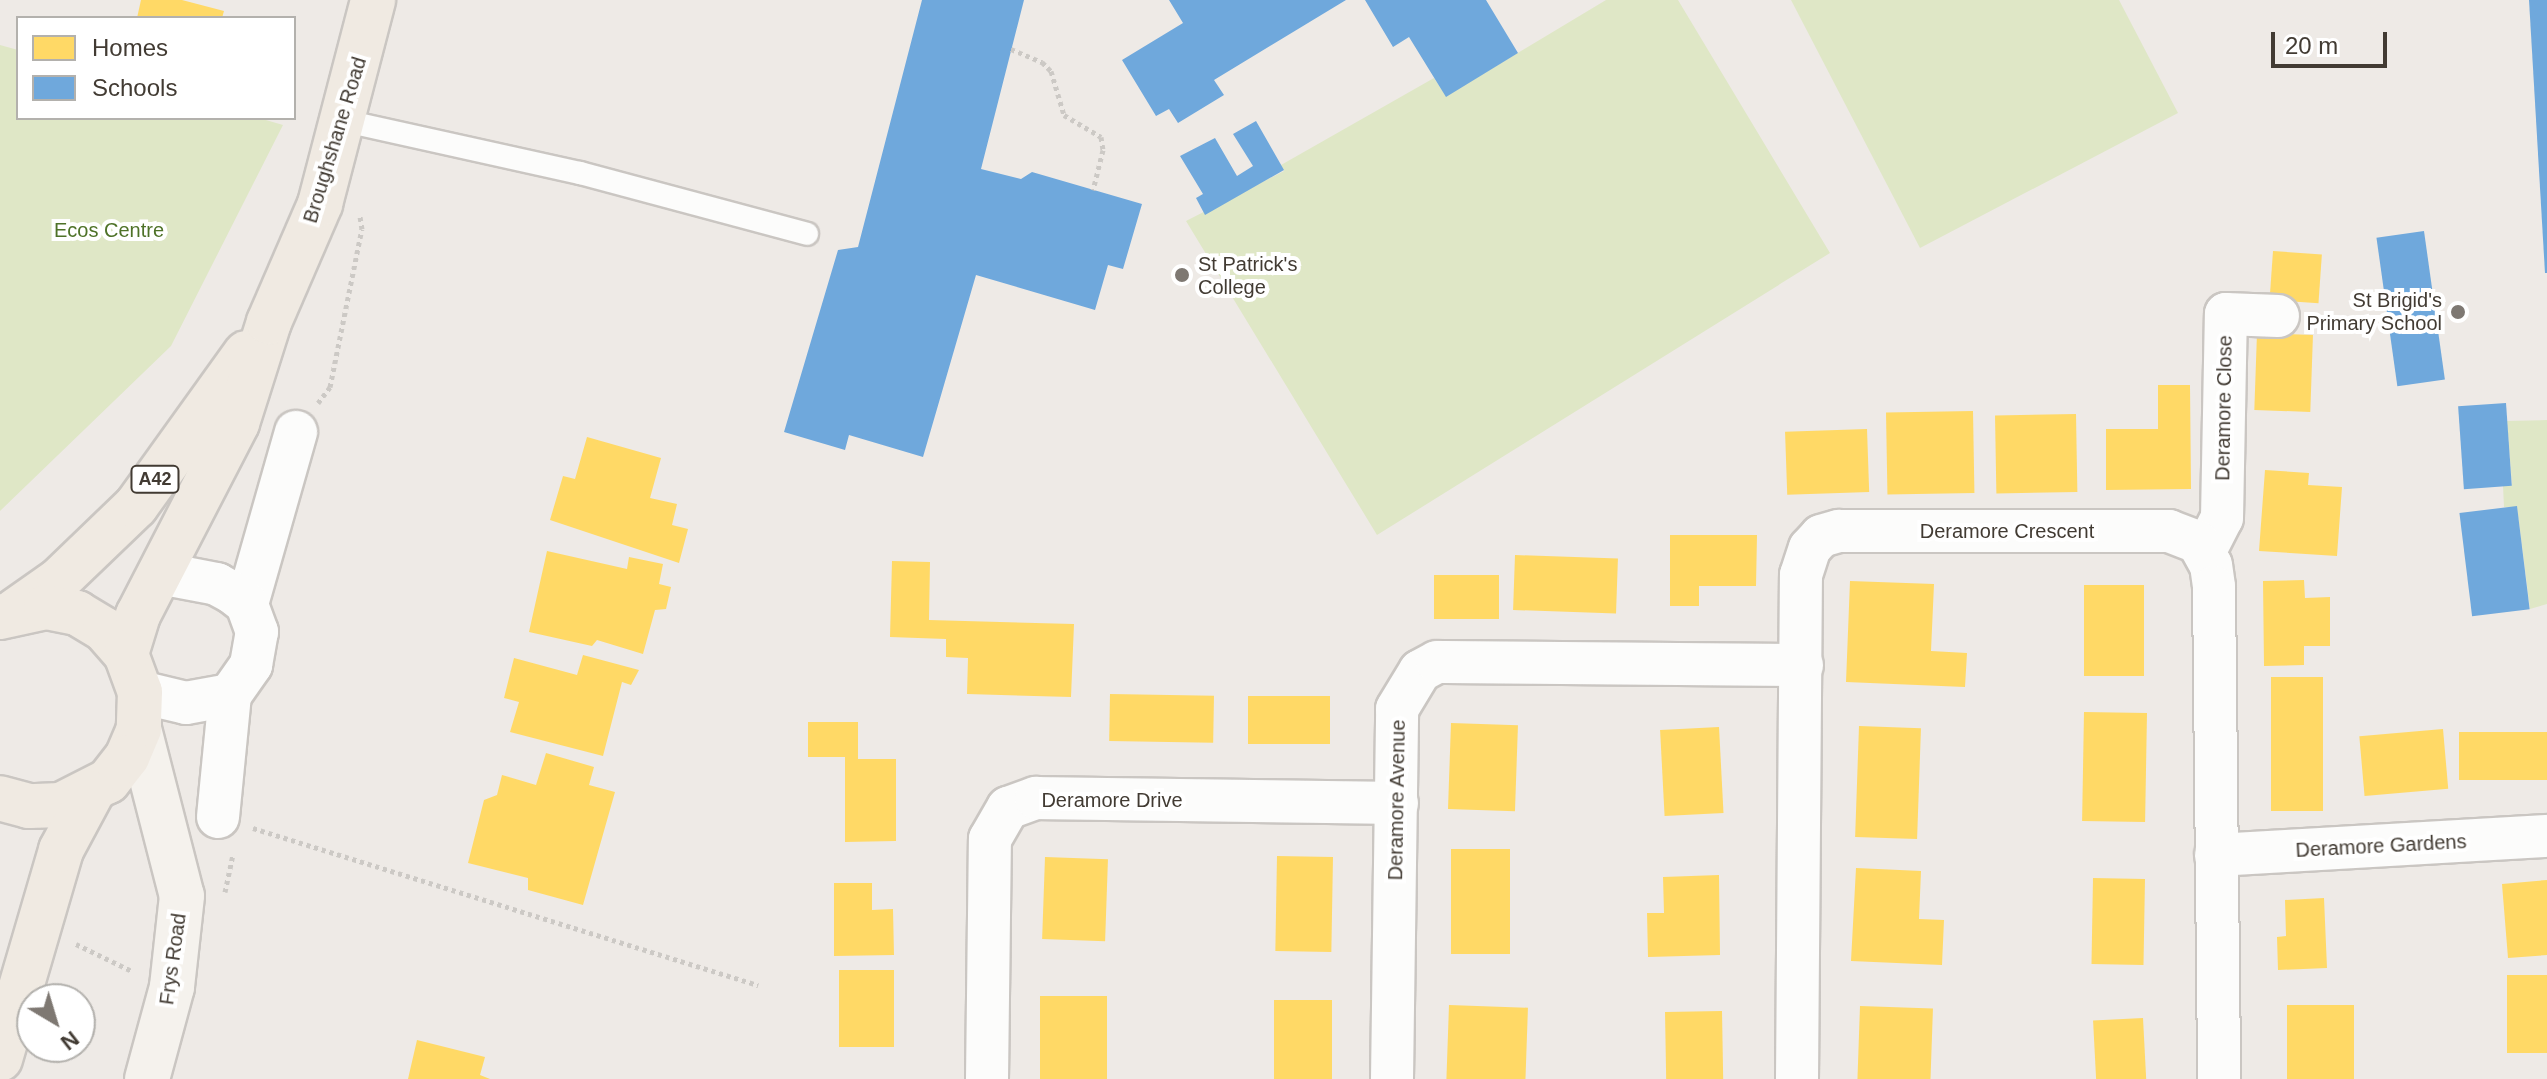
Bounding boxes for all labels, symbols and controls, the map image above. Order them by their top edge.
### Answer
legend [16,16,296,120]
scale bar [2275,16,2391,66]
text: 20 m [2285,32,2338,59]
text: Homes [92,34,168,61]
street label: Broughshane Road [298,54,372,226]
text: Schools [92,74,177,101]
park label: Ecos Centre [54,218,164,242]
place label: St Patrick's College [1198,252,1297,299]
marker: St Patrick's College [1173,266,1191,284]
place label: St Brigid's Primary School [2306,288,2442,335]
marker: St Brigid's Primary School [2449,303,2467,321]
street label: Deramore Close [2211,335,2237,481]
road number: A42 [129,465,181,493]
street label: Deramore Crescent [1920,519,2094,543]
street label: Deramore Avenue [1384,719,1410,881]
street label: Deramore Drive [1041,788,1183,812]
street label: Deramore Gardens [2295,830,2467,862]
street label: Frys Road [155,912,191,1006]
north arrow [16,983,96,1063]
text: N [56,1026,84,1055]

